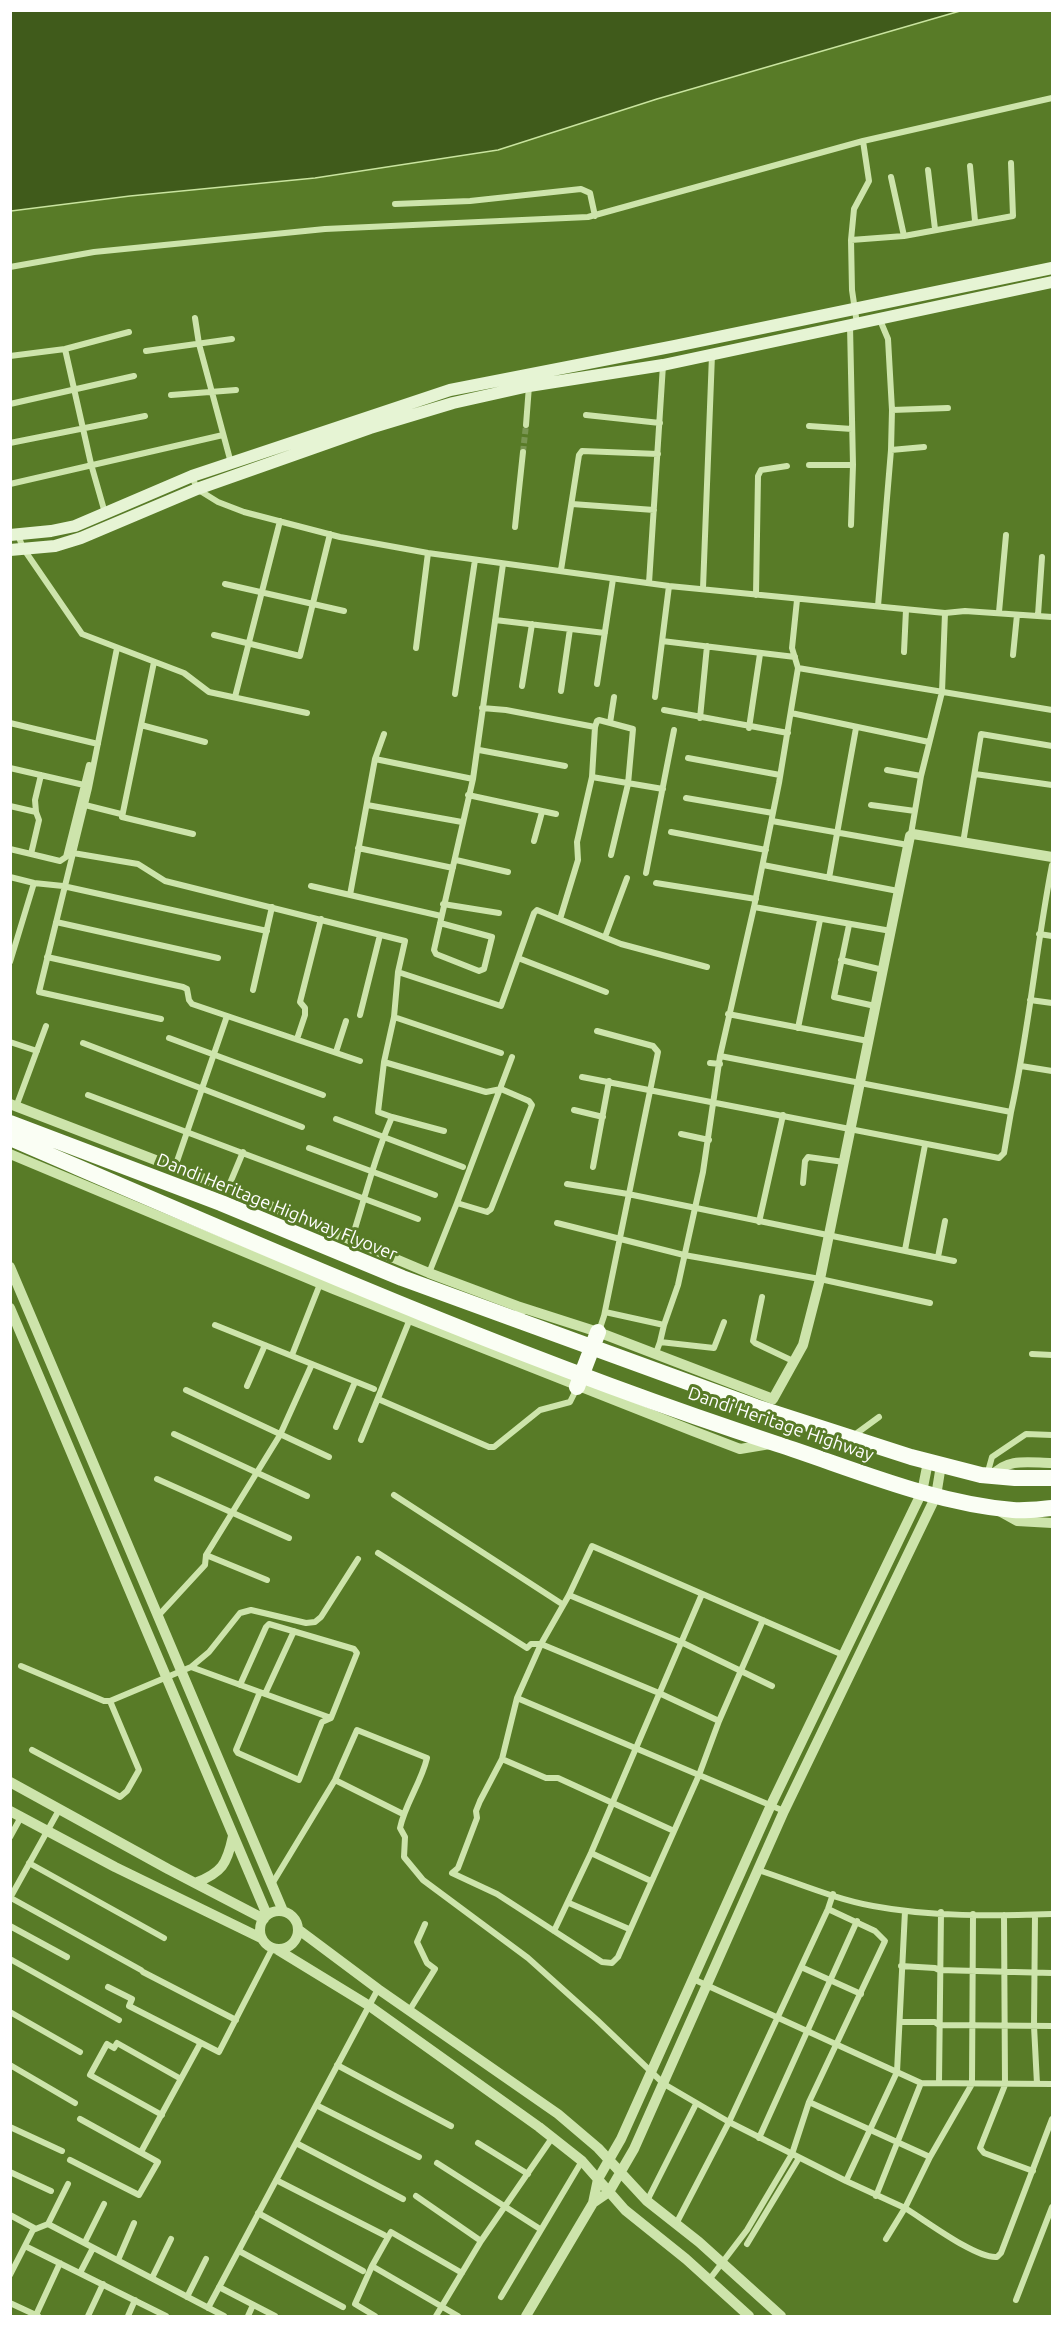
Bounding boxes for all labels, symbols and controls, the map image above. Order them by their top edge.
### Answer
street label: Dandi Heritage Highway Flyover [153,1149,401,1265]
street label: Dandi Heritage Highway [685,1382,877,1466]

